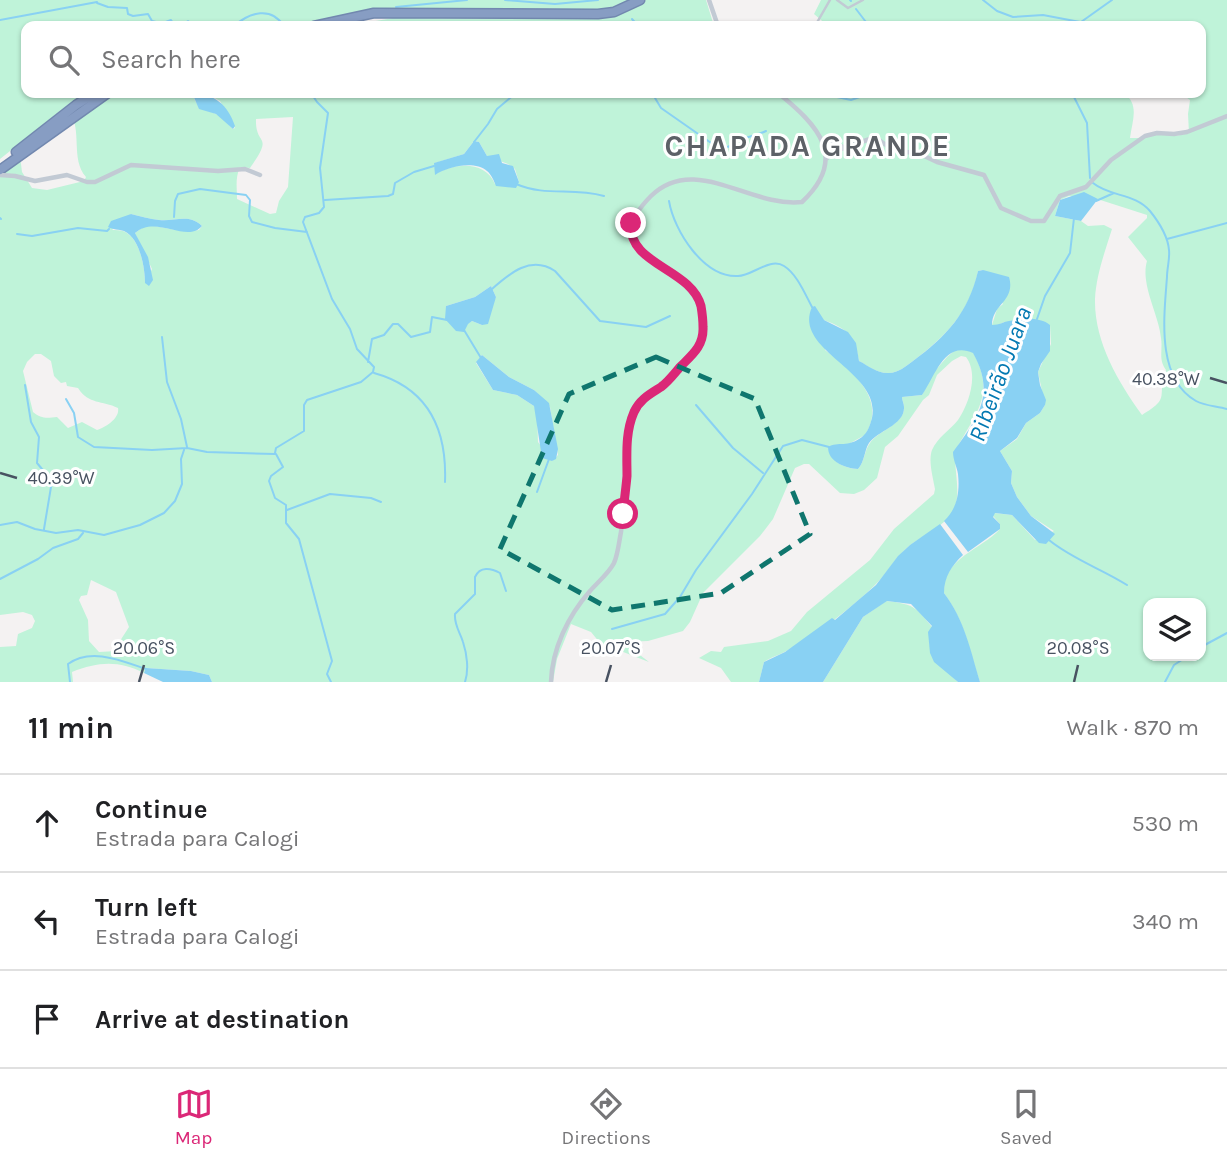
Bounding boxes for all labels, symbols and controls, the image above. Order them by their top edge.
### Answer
search box [21,21,1206,98]
icon: search [45,41,83,79]
text: Search here [101,44,241,75]
district label: CHAPADA GRANDE [665,128,951,164]
route end [615,207,646,238]
water label: Ribeirão Juara [963,303,1037,445]
text: 40.38°W [1132,368,1200,390]
text: 40.39°W [27,467,95,489]
route start [607,498,638,529]
map controls [1143,598,1206,661]
button: layers [1143,598,1206,661]
text: 20.06°S [113,637,175,659]
text: 20.07°S [581,637,641,659]
text: 20.08°S [1046,637,1110,659]
text: 11 min [28,710,114,746]
text: Walk · 870 m [1067,714,1199,741]
text: Continue [95,794,207,825]
icon: ahead [28,804,66,842]
text: 530 m [1132,810,1199,837]
text: Estrada para Calogi [95,825,300,852]
text: Turn left [95,892,197,923]
icon: left [28,902,66,940]
text: 340 m [1132,908,1199,935]
text: Estrada para Calogi [95,923,300,950]
icon: arrive [28,1000,66,1038]
text: Arrive at destination [95,1004,349,1035]
tab: Map [175,1085,213,1149]
tab: Directions [562,1085,651,1149]
tab: Saved [1000,1085,1052,1149]

